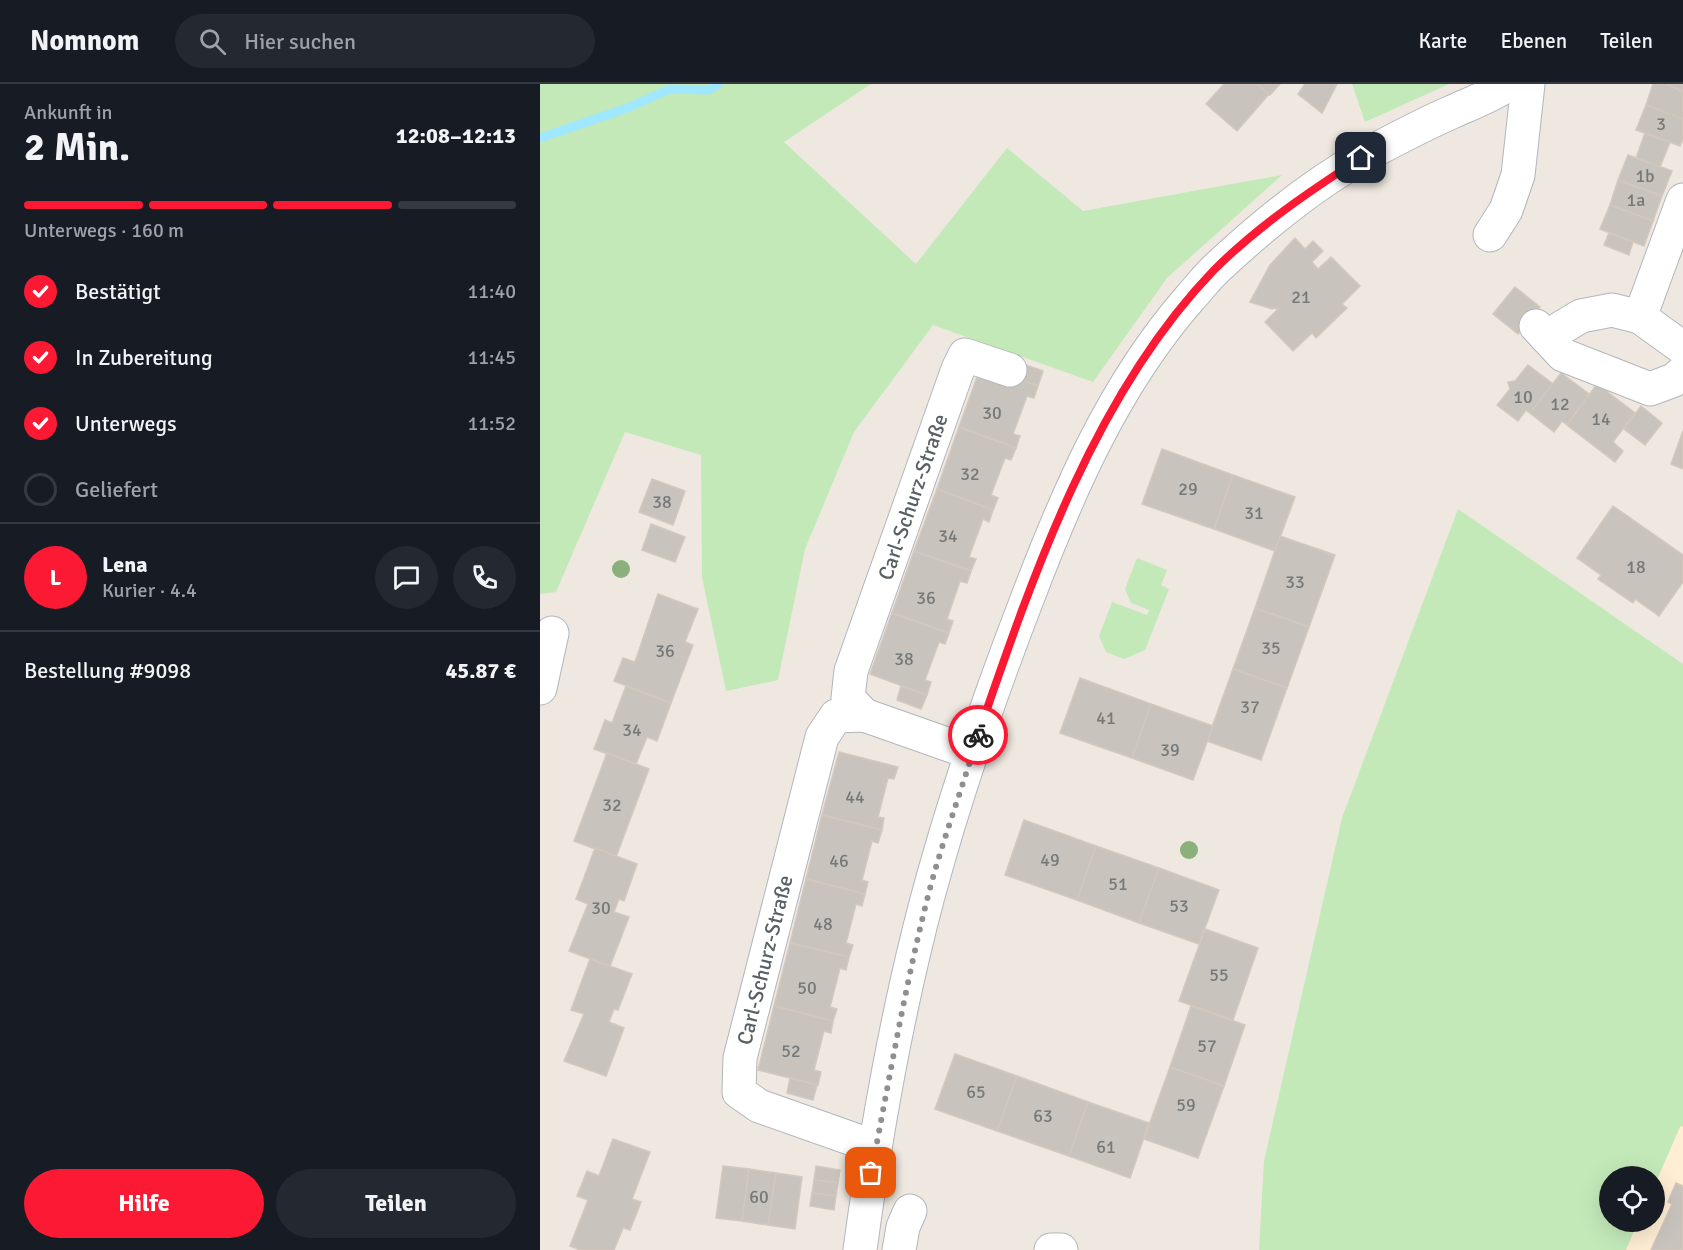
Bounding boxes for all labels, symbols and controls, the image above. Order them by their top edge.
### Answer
search box [175,14,595,68]
text: Nomnom [30,24,139,58]
icon: search [196,25,229,58]
text: Hier suchen [244,28,356,55]
text: Karte [1418,28,1467,54]
text: Ebenen [1500,28,1567,54]
text: Teilen [1600,28,1653,54]
text: Ankunft in [24,100,112,125]
house number: 3 [1656,113,1666,135]
text: 12:08–12:13 [396,122,516,149]
text: 2 Min. [24,123,130,171]
pin [1335,132,1386,183]
icon: home [1344,141,1377,174]
house number: 1b [1635,165,1655,187]
house number: 1a [1627,189,1645,211]
text: Unterwegs · 160 m [24,218,184,243]
icon: check [24,275,57,308]
text: Bestätigt [75,278,161,305]
text: 11:40 [467,279,516,304]
house number: 21 [1291,286,1311,308]
icon: check [24,341,57,374]
text: In Zubereitung [75,344,213,371]
text: 11:45 [467,345,516,370]
house number: 10 [1513,386,1533,408]
house number: 12 [1550,393,1570,415]
house number: 30 [982,402,1002,424]
icon: check [24,407,57,440]
house number: 14 [1591,408,1611,430]
text: Unterwegs [75,410,177,437]
text: 11:52 [467,411,516,436]
street label: Carl-Schurz-Straße [872,411,954,583]
house number: 32 [960,463,980,485]
text: Geliefert [75,476,158,503]
house number: 29 [1178,478,1198,500]
house number: 38 [652,491,672,513]
house number: 31 [1244,502,1264,524]
house number: 34 [938,525,958,547]
button: chat [375,546,438,609]
button: phone [453,546,516,609]
text: Lena [102,551,148,578]
house number: 18 [1626,556,1646,578]
text: L [50,564,61,591]
house number: 33 [1285,571,1305,593]
text: Kurier · 4.4 [102,578,197,603]
house number: 36 [916,587,936,609]
house number: 35 [1261,637,1281,659]
house number: 36 [655,640,675,662]
house number: 38 [894,648,914,670]
text: Bestellung #9098 [24,657,191,684]
text: 45.87 € [445,657,516,684]
house number: 37 [1240,696,1260,718]
courier [948,705,1008,765]
house number: 41 [1096,707,1116,729]
house number: 34 [622,719,642,741]
icon: bike [962,719,995,752]
house number: 39 [1160,739,1180,761]
house number: 44 [845,786,865,808]
house number: 32 [602,794,622,816]
house number: 49 [1040,849,1060,871]
house number: 46 [829,850,849,872]
street label: Carl-Schurz-Straße [731,872,799,1048]
house number: 51 [1108,873,1128,895]
house number: 53 [1169,895,1189,917]
house number: 30 [591,897,611,919]
house number: 48 [813,913,833,935]
house number: 55 [1209,964,1229,986]
house number: 50 [797,977,817,999]
house number: 57 [1197,1035,1217,1057]
house number: 52 [781,1040,801,1062]
house number: 65 [966,1081,986,1103]
house number: 59 [1176,1094,1196,1116]
house number: 63 [1033,1105,1053,1127]
house number: 61 [1096,1136,1116,1158]
pin [845,1147,896,1198]
icon: bag [854,1156,887,1189]
map controls [1599,1166,1665,1232]
button: locate [1599,1166,1665,1232]
button: Hilfe [24,1169,264,1238]
button: Teilen [276,1169,516,1238]
house number: 60 [749,1186,769,1208]

